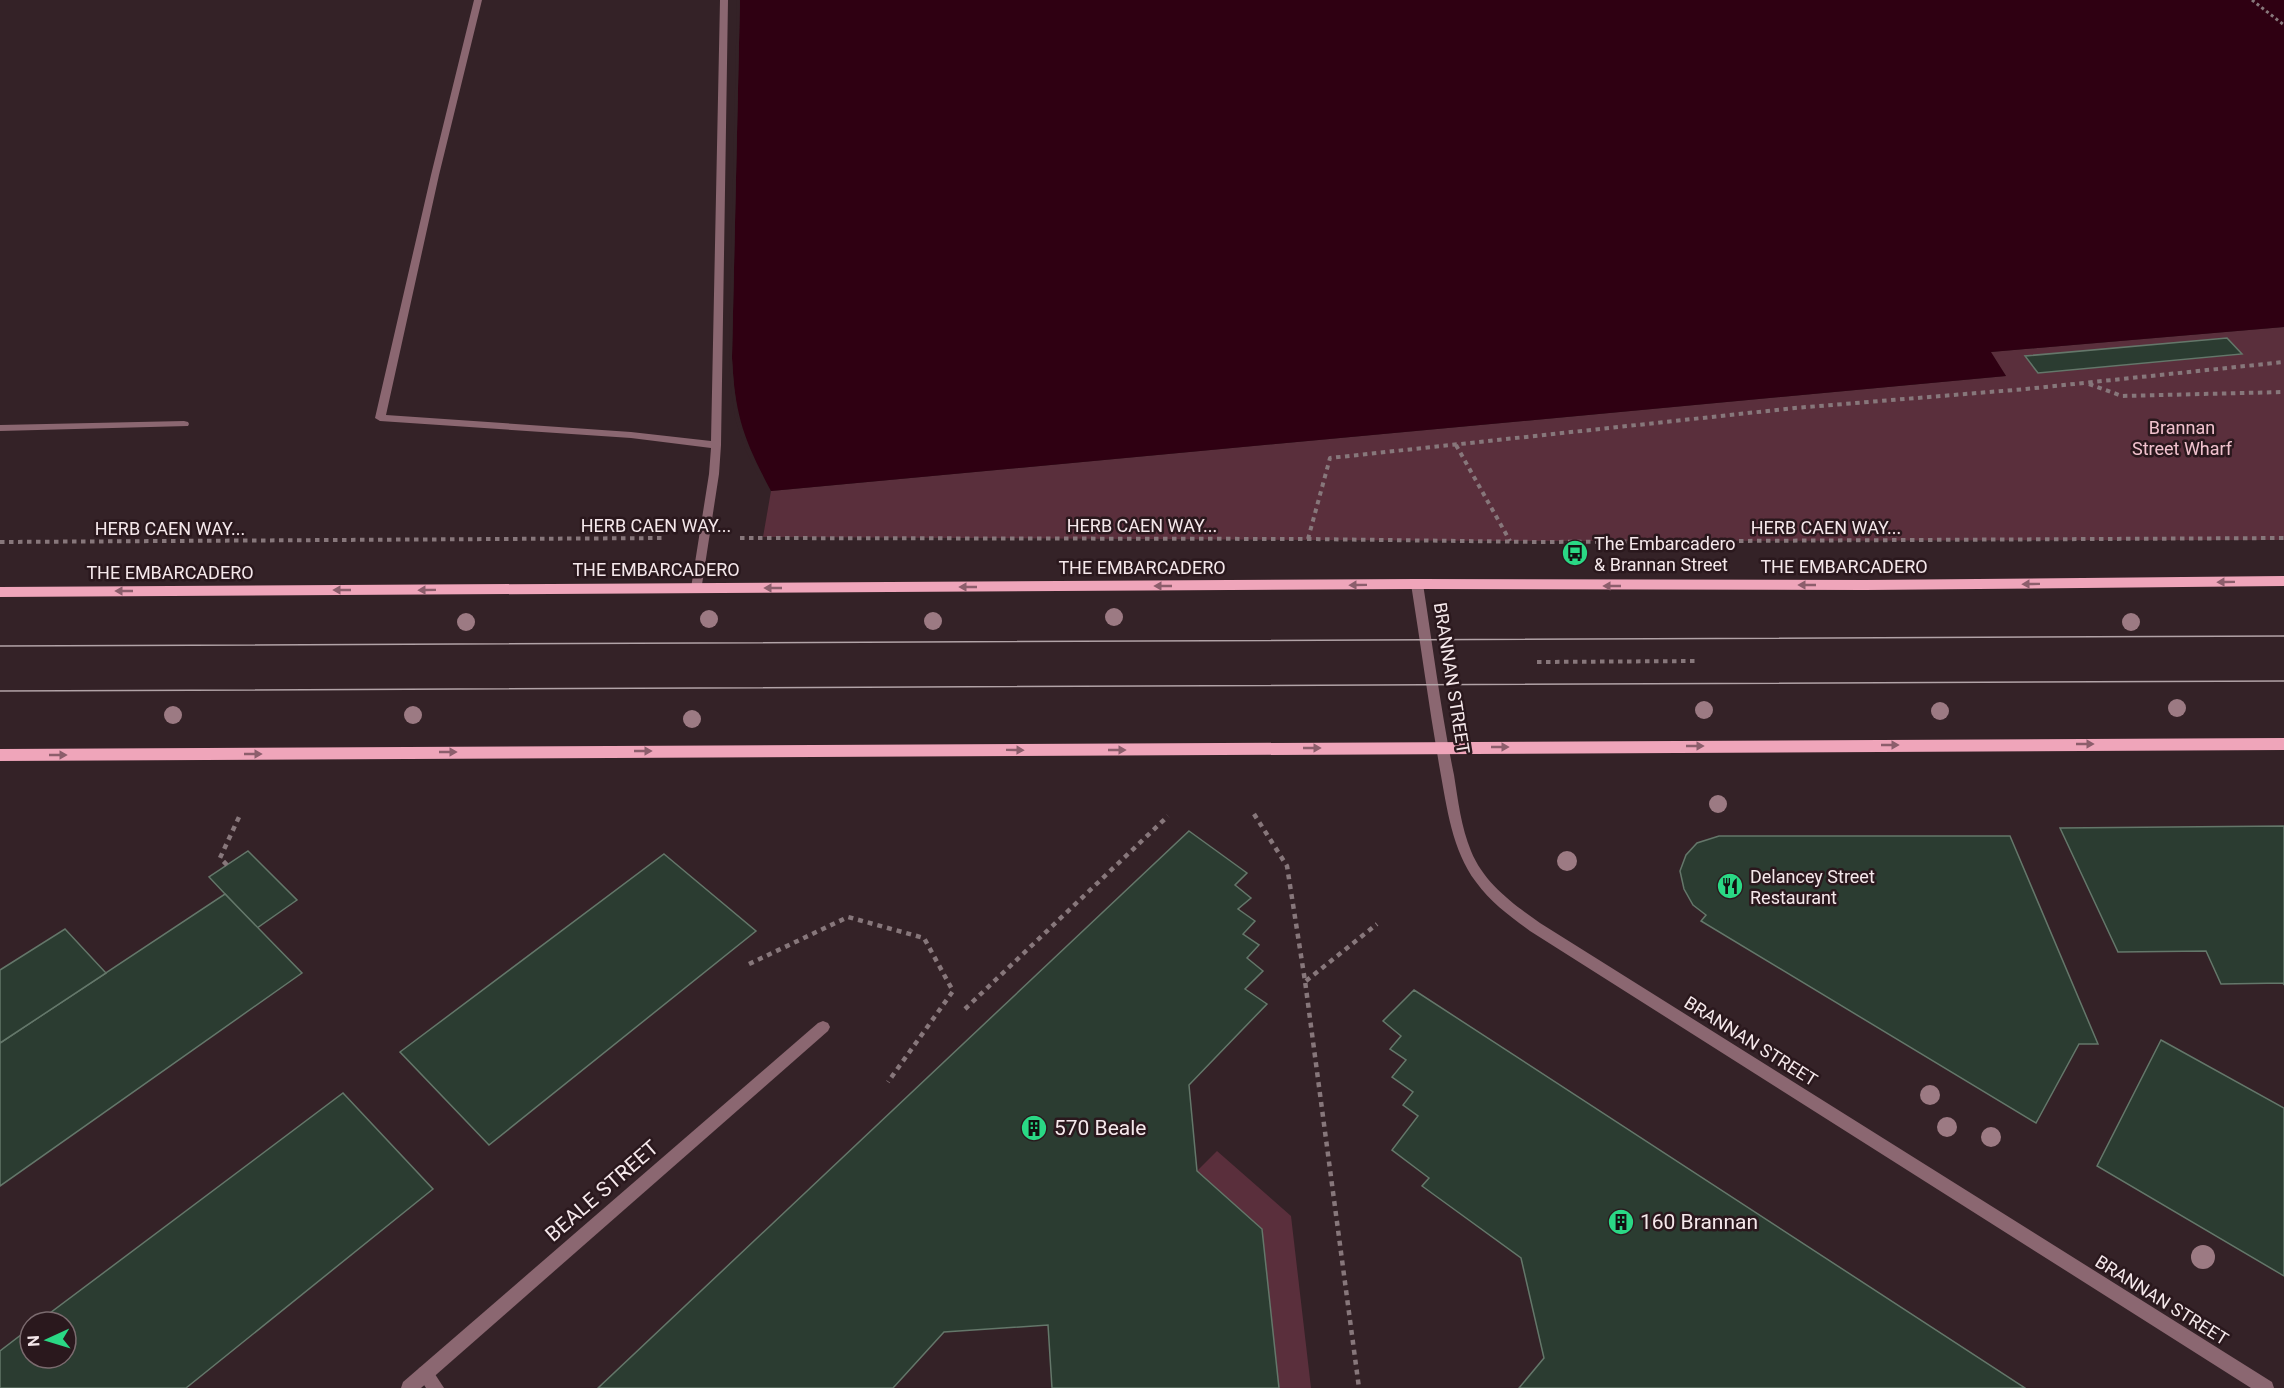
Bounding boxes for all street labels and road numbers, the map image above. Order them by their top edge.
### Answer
street label: HERB CAEN WAY... [581,515,731,536]
street label: HERB CAEN WAY... [1067,515,1217,536]
street label: HERB CAEN WAY... [1751,517,1901,538]
street label: HERB CAEN WAY... [95,518,245,539]
street label: THE EMBARCADERO [1760,556,1928,577]
street label: THE EMBARCADERO [1058,557,1226,578]
street label: THE EMBARCADERO [572,559,740,580]
street label: THE EMBARCADERO [86,562,254,583]
street label: BRANNAN STREET [1430,601,1474,755]
street label: BRANNAN STREET [1681,992,1822,1091]
street label: BEALE STREET [541,1135,664,1247]
street label: BRANNAN STREET [2092,1251,2233,1350]

